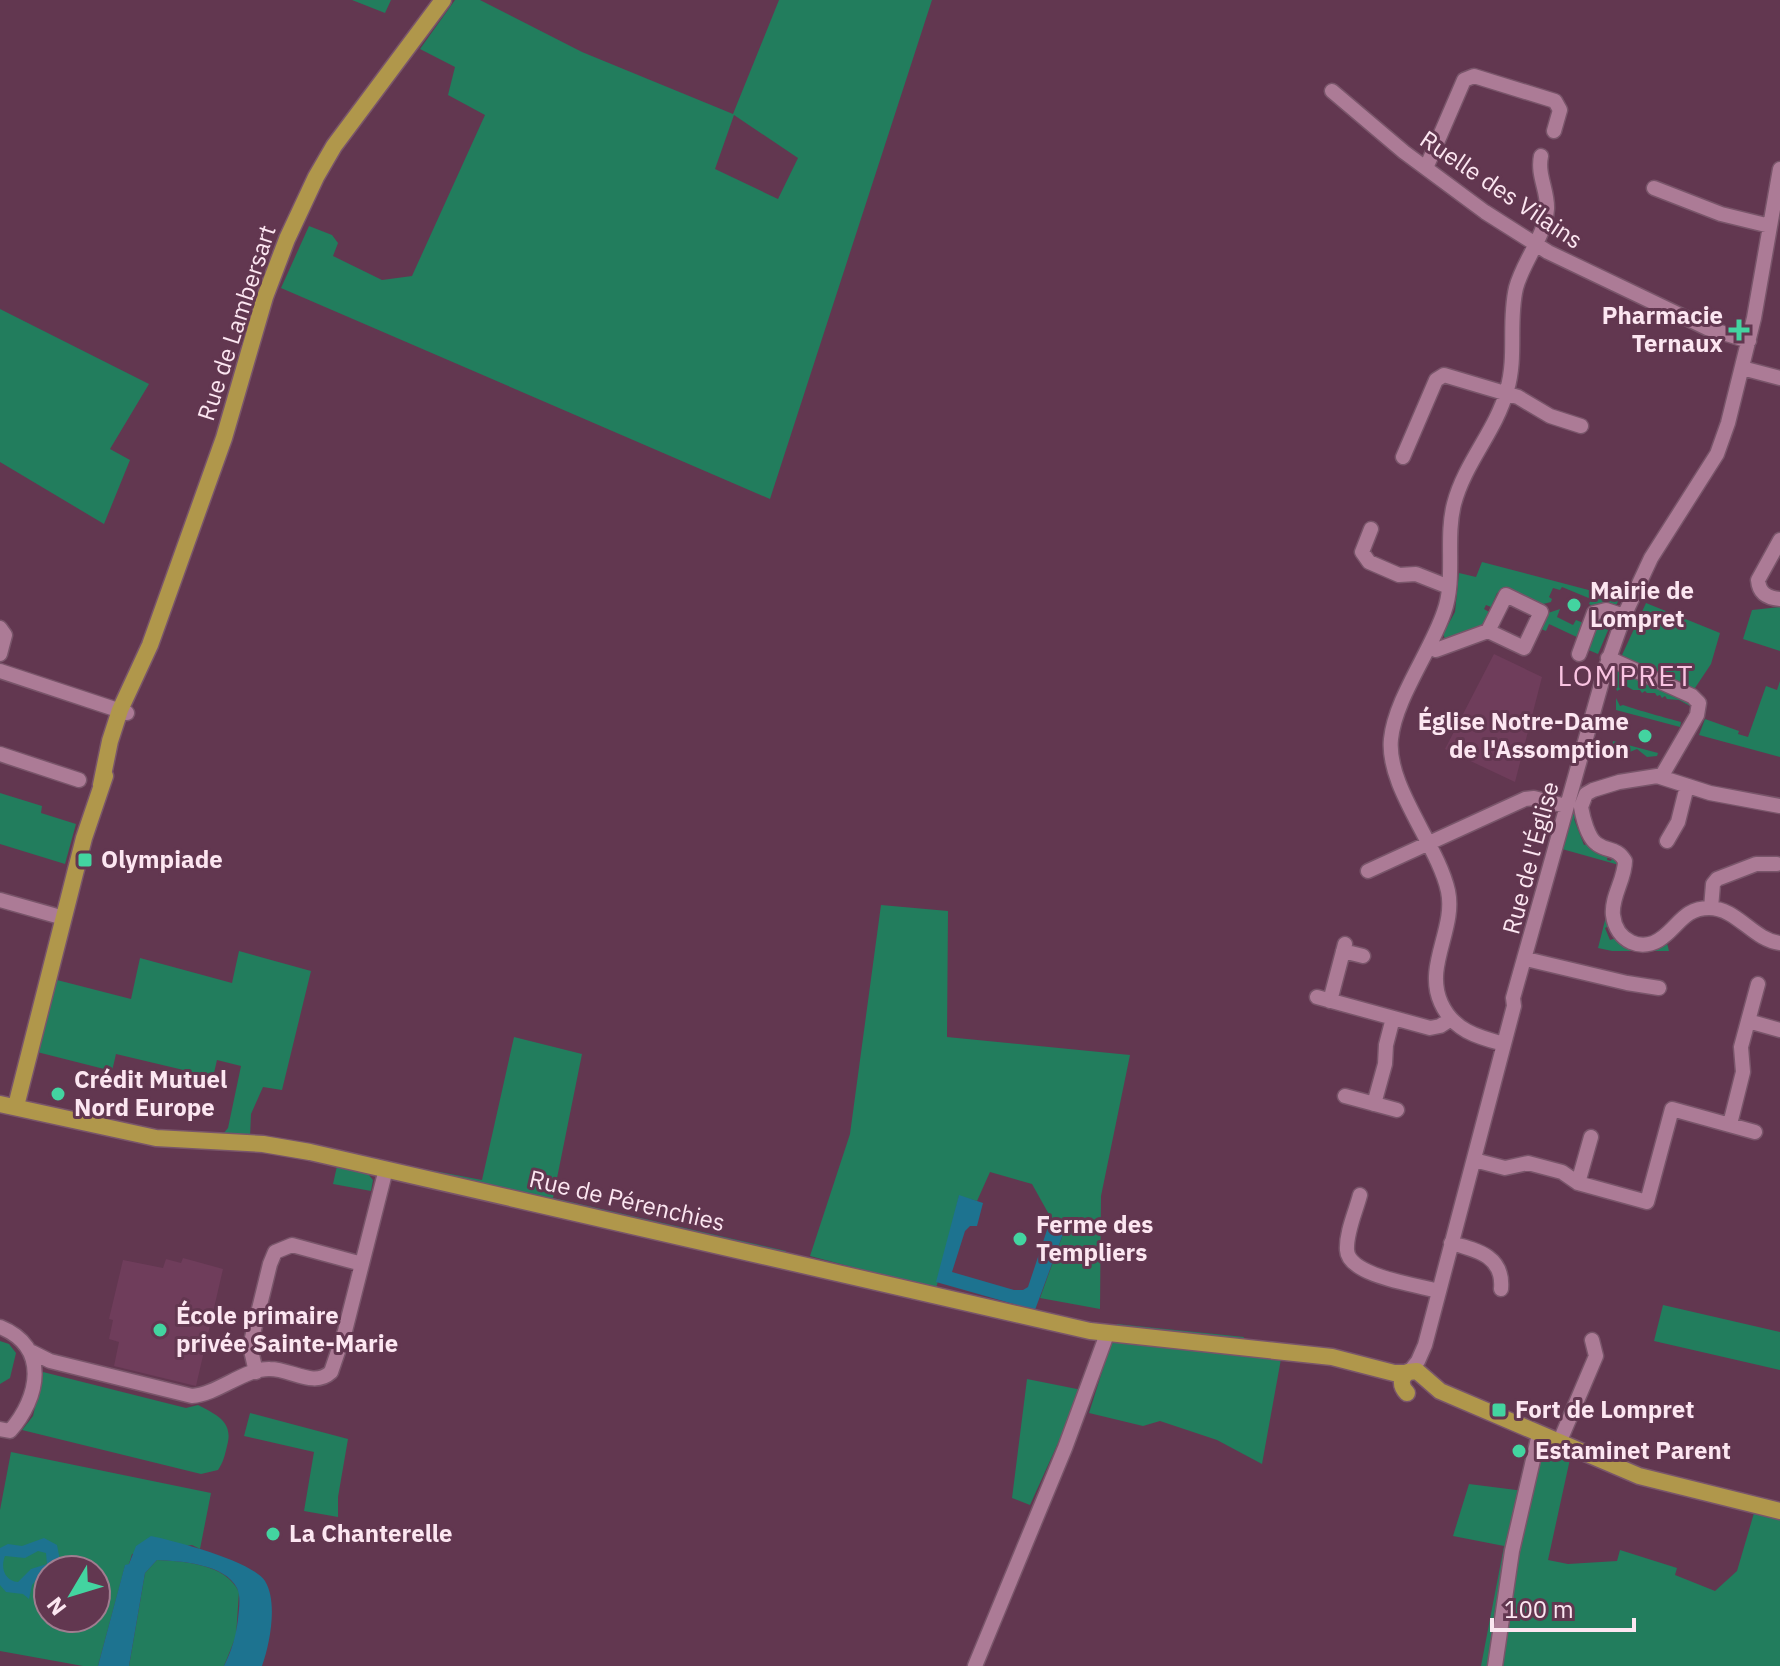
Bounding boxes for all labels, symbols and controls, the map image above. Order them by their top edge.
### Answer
street label: Ruelle des Vilains [1414,123,1589,255]
street label: Rue de Lambersart [189,221,283,425]
place label: Pharmacie Ternaux [1602,299,1724,359]
marker: Pharmacie Ternaux [1730,321,1748,339]
place label: Mairie de Lompret [1590,574,1694,634]
marker: Mairie de Lompret [1565,596,1583,614]
district label: LOMPRET [1558,657,1694,694]
place label: Église Notre-Dame de l'Assomption [1418,705,1629,765]
marker: Église Notre-Dame de l'Assomption [1636,727,1654,745]
street label: Rue de l'Église [1494,778,1566,938]
place label: Olympiade [101,843,223,875]
marker: Olympiade [76,851,94,869]
place label: Crédit Mutuel Nord Europe [74,1063,227,1123]
marker: Crédit Mutuel Nord Europe [49,1085,67,1103]
street label: Rue de Pérenchies [526,1162,728,1238]
place label: Ferme des Templiers [1036,1208,1153,1268]
marker: Ferme des Templiers [1011,1230,1029,1248]
place label: École primaire privée Sainte-Marie [176,1299,398,1359]
marker: École primaire privée Sainte-Marie [151,1321,169,1339]
place label: Fort de Lompret [1515,1393,1695,1425]
marker: Fort de Lompret [1490,1401,1508,1419]
place label: Estaminet Parent [1535,1434,1731,1466]
marker: Estaminet Parent [1510,1442,1528,1460]
place label: La Chanterelle [289,1517,453,1549]
marker: La Chanterelle [264,1525,282,1543]
north arrow [32,1554,112,1634]
scale bar [1492,1582,1634,1632]
text: N [40,1591,72,1622]
text: 100 m [1504,1593,1574,1625]

